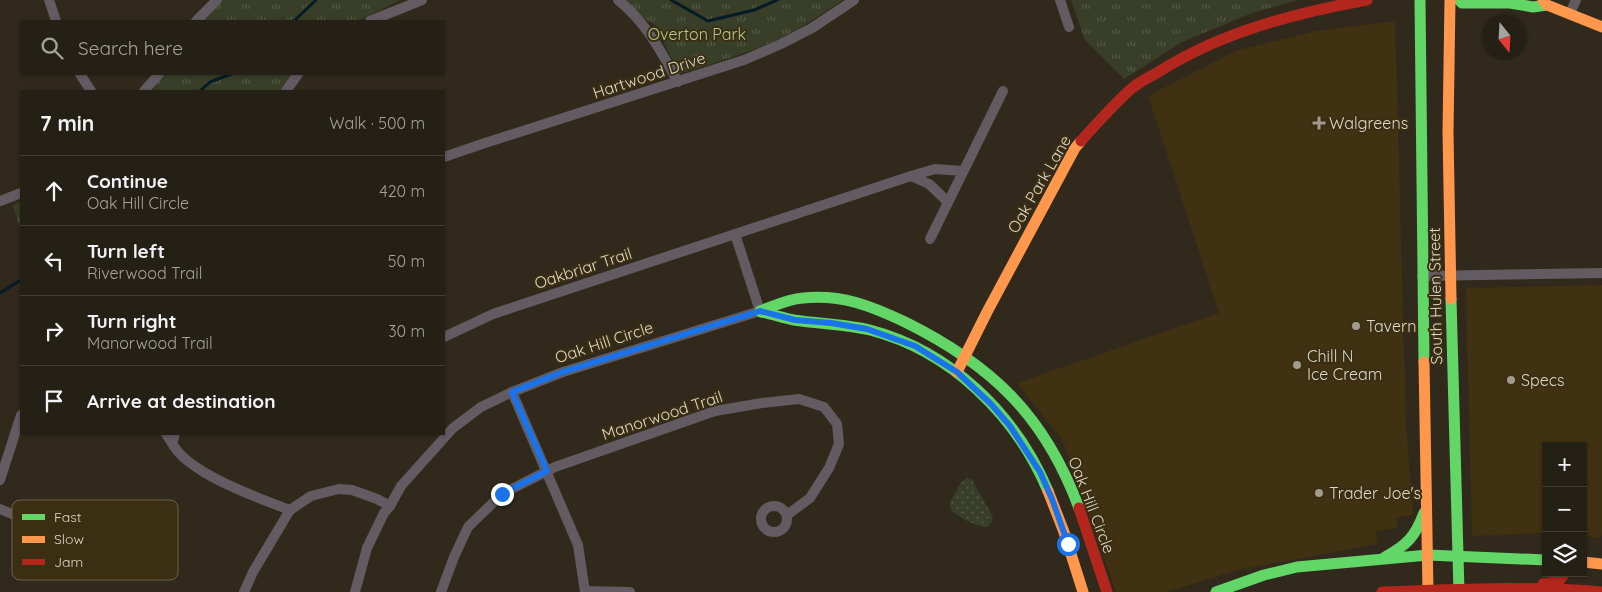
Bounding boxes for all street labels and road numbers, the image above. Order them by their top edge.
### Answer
street label: Hartwood Drive [590,47,708,103]
street label: Oak Park Lane [1003,132,1075,236]
street label: South Hulen Street [1424,227,1446,365]
street label: Oakbriar Trail [532,243,634,293]
street label: Oak Hill Circle [552,317,656,367]
street label: Manorwood Trail [599,386,725,444]
street label: Oak Hill Circle [1064,454,1120,556]

